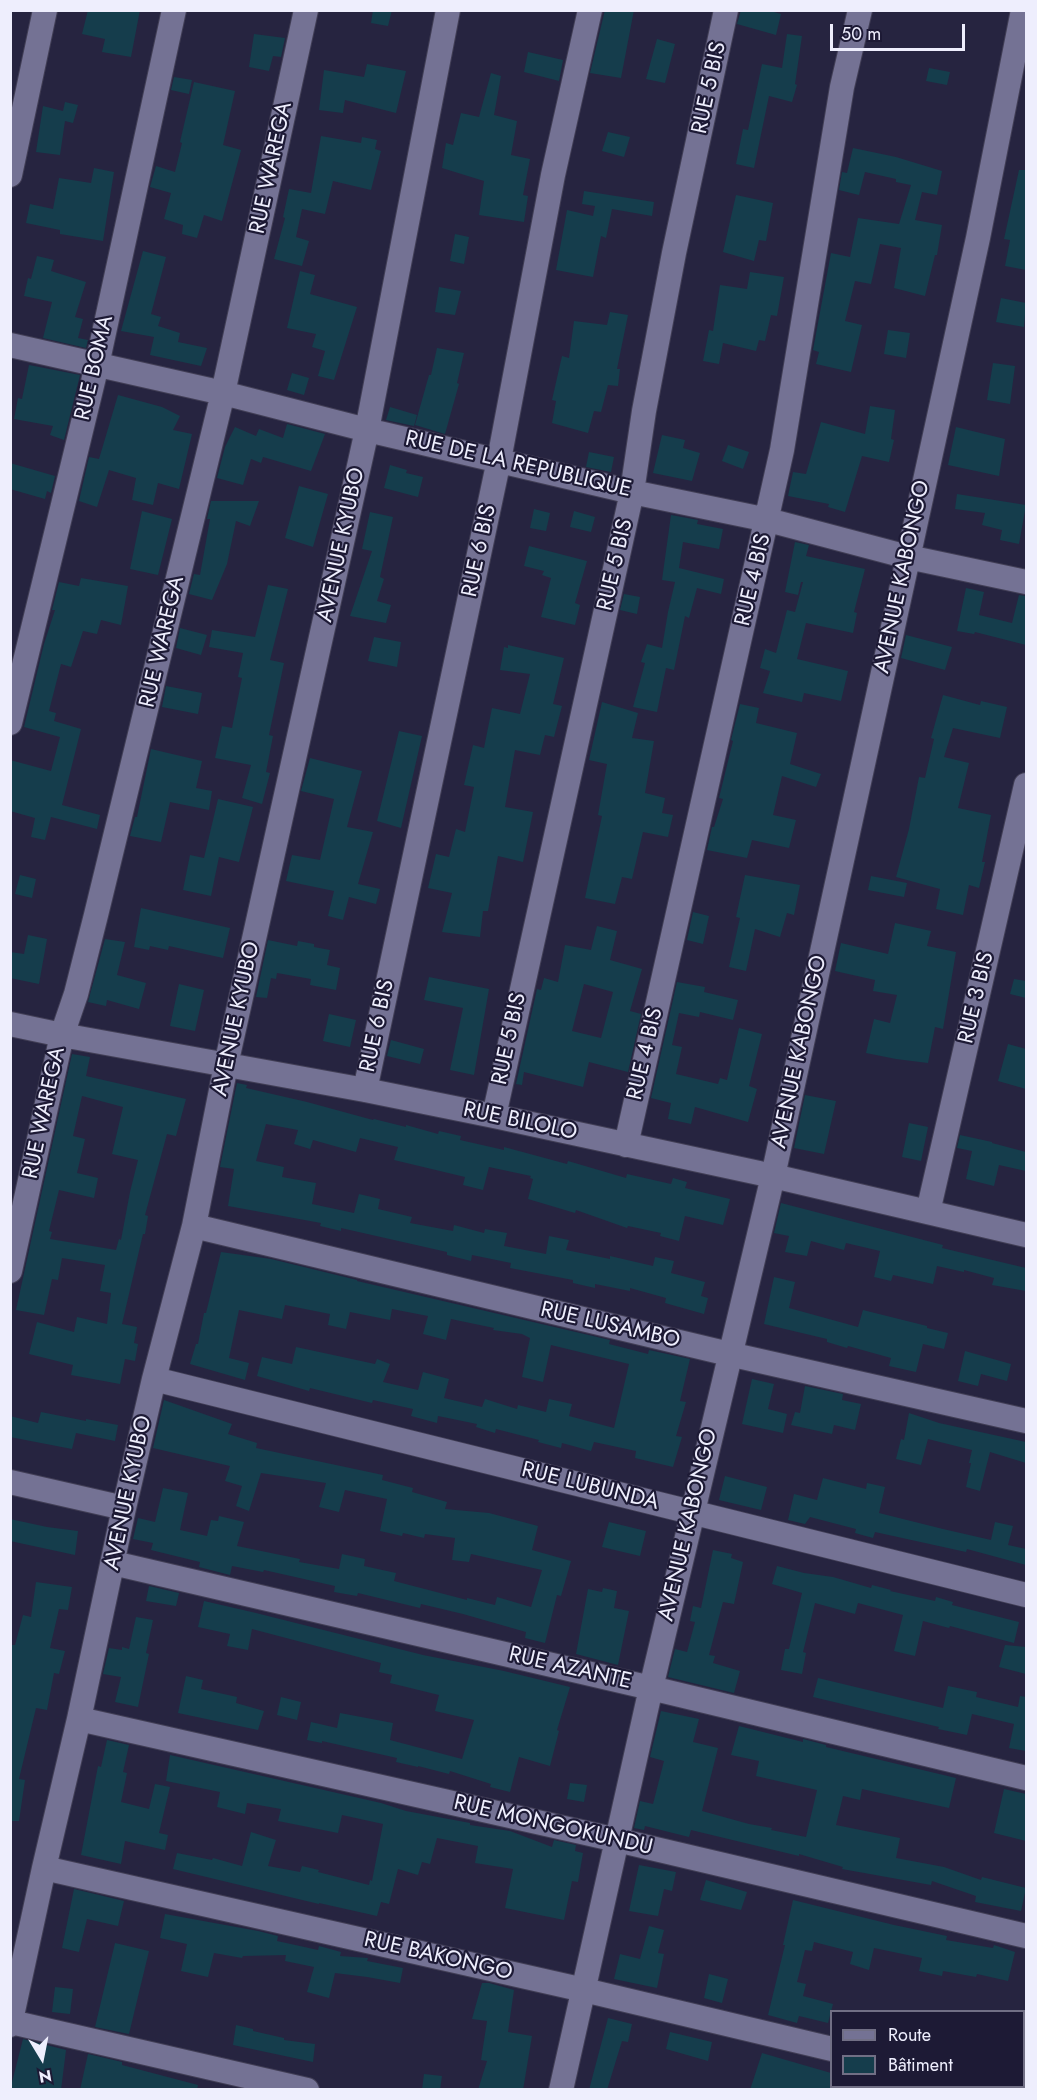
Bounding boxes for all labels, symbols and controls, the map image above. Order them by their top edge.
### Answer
scale bar [833,12,968,50]
text: 50 m [841,21,881,47]
street label: RUE 5 BIS [687,40,733,136]
street label: RUE WAREGA [245,100,299,236]
street label: RUE BOMA [70,313,120,423]
street label: RUE DE LA REPUBLIQUE [402,426,634,504]
street label: AVENUE KYUBO [313,465,371,625]
street label: AVENUE KABONGO [870,478,936,676]
street label: RUE 6 BIS [457,502,503,600]
street label: RUE 5 BIS [593,516,639,614]
street label: RUE 4 BIS [731,531,777,629]
street label: RUE WAREGA [135,574,191,710]
street label: AVENUE KYUBO [208,939,266,1099]
street label: RUE 3 BIS [954,950,1000,1046]
street label: AVENUE KABONGO [767,953,833,1151]
street label: RUE 6 BIS [355,977,401,1075]
street label: RUE 5 BIS [487,991,533,1087]
street label: RUE 4 BIS [623,1005,669,1103]
street label: RUE WAREGA [18,1045,72,1181]
street label: RUE BILOLO [461,1097,579,1147]
street label: RUE LUSAMBO [538,1297,682,1355]
street label: AVENUE KYUBO [100,1413,158,1573]
street label: AVENUE KABONGO [654,1426,724,1624]
street label: RUE LUBUNDA [519,1457,661,1517]
street label: RUE AZANTE [506,1642,634,1696]
street label: RUE MONGOKUNDU [451,1790,655,1862]
street label: RUE BAKONGO [361,1927,515,1987]
legend [830,2010,1025,2088]
text: Route [888,2022,931,2048]
north arrow [12,2028,72,2088]
text: Bâtiment [888,2052,953,2078]
text: N [37,2064,53,2089]

